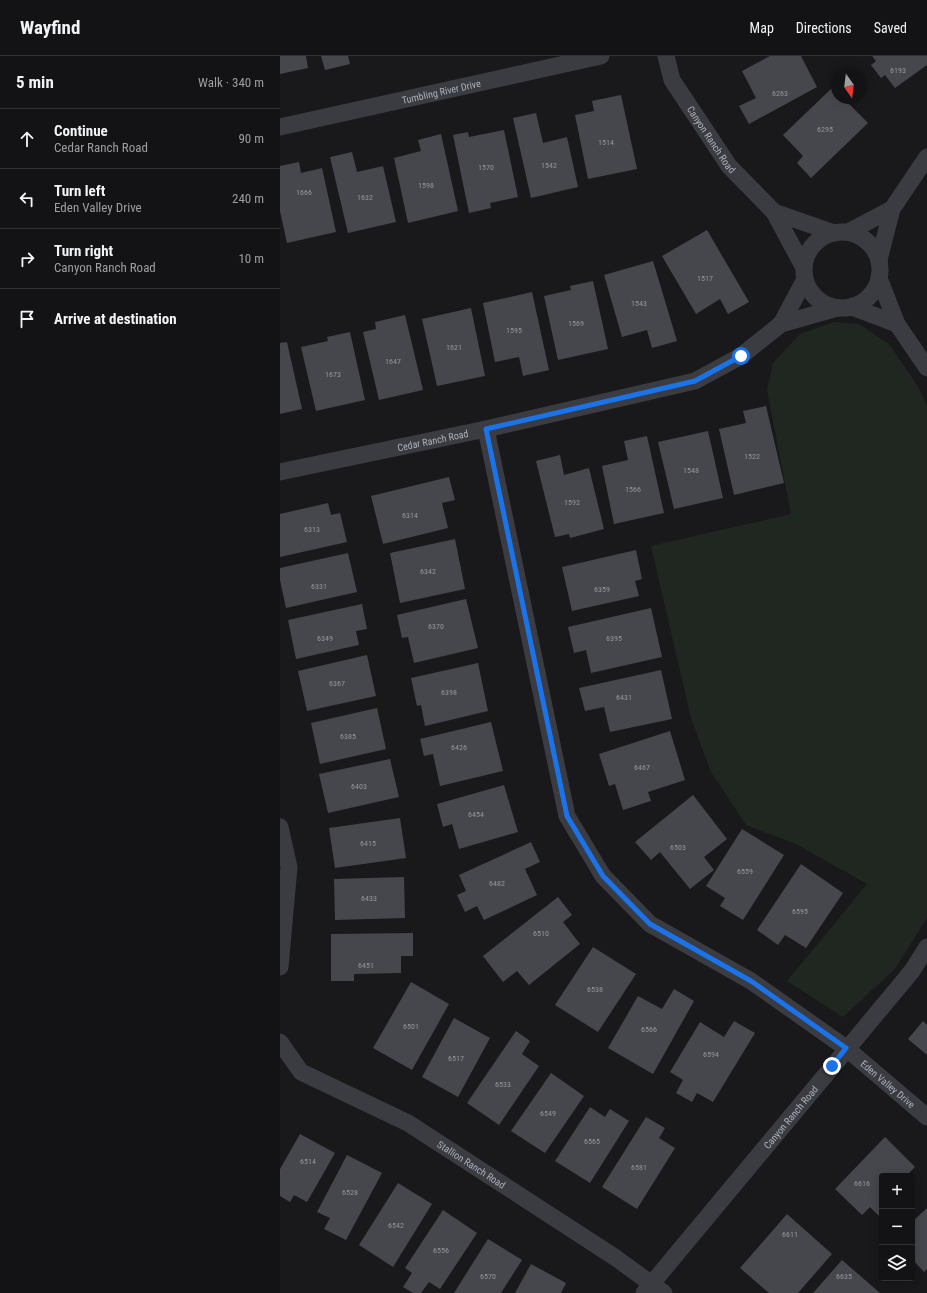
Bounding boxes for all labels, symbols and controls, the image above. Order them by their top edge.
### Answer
text: Wayfind [20,16,80,39]
text: Map [750,20,774,36]
text: Directions [796,20,852,36]
text: Saved [874,20,907,36]
house number: 6193 [890,66,906,75]
north arrow [831,68,867,104]
text: 5 min [16,72,54,92]
text: Walk · 340 m [198,75,264,90]
street label: Tumbling River Drive [401,78,482,106]
house number: 6263 [772,89,788,98]
street label: Canyon Ranch Road [685,104,738,175]
text: Continue [54,122,108,140]
house number: 6295 [817,125,833,134]
icon: ahead [16,128,38,150]
text: 90 m [238,131,264,146]
house number: 1514 [598,138,614,147]
text: Cedar Ranch Road [54,140,148,155]
house number: 1542 [541,161,557,170]
house number: 1570 [478,163,494,172]
house number: 1598 [418,181,434,190]
text: Turn left [54,182,105,200]
icon: left [16,188,38,210]
house number: 1666 [296,188,312,197]
text: 240 m [232,191,264,206]
house number: 1632 [357,193,373,202]
text: Eden Valley Drive [54,200,142,215]
text: Turn right [54,242,113,260]
icon: right [16,248,38,270]
text: 10 m [238,251,264,266]
text: Canyon Ranch Road [54,260,156,275]
house number: 1517 [697,274,713,283]
house number: 1543 [631,299,647,308]
icon: arrive [16,308,38,330]
text: Arrive at destination [54,310,177,328]
house number: 1569 [568,319,584,328]
house number: 1595 [506,326,522,335]
house number: 1621 [446,343,462,352]
route start [732,347,750,365]
house number: 1647 [385,357,401,366]
house number: 1673 [325,370,341,379]
street label: Cedar Ranch Road [396,428,469,453]
house number: 1522 [744,452,760,461]
house number: 1548 [683,466,699,475]
house number: 1566 [625,485,641,494]
house number: 1592 [564,498,580,507]
house number: 6314 [402,511,418,520]
house number: 6313 [304,525,320,534]
house number: 6342 [420,567,436,576]
house number: 6331 [311,582,327,591]
house number: 6359 [594,585,610,594]
house number: 6370 [428,622,444,631]
house number: 6349 [317,634,333,643]
house number: 6395 [606,634,622,643]
house number: 6367 [329,679,345,688]
house number: 6398 [441,688,457,697]
house number: 6431 [616,693,632,702]
house number: 6385 [340,732,356,741]
house number: 6426 [451,743,467,752]
house number: 6467 [634,763,650,772]
house number: 6403 [351,782,367,791]
house number: 6454 [468,810,484,819]
house number: 6415 [360,839,376,848]
house number: 6503 [670,843,686,852]
house number: 6559 [737,867,753,876]
house number: 6482 [489,879,505,888]
house number: 6433 [361,894,377,903]
house number: 6595 [792,907,808,916]
house number: 6510 [533,929,549,938]
house number: 6451 [358,961,374,970]
house number: 6538 [587,985,603,994]
house number: 6501 [403,1022,419,1031]
house number: 6566 [641,1025,657,1034]
house number: 6594 [703,1050,719,1059]
house number: 6517 [448,1054,464,1063]
route end [823,1057,841,1075]
street label: Eden Valley Drive [858,1058,917,1110]
house number: 6533 [495,1080,511,1089]
street label: Canyon Ranch Road [762,1084,820,1151]
house number: 6549 [540,1109,556,1118]
house number: 6565 [584,1137,600,1146]
street label: Stallion Ranch Road [435,1139,507,1191]
house number: 6514 [300,1157,316,1166]
house number: 6581 [631,1163,647,1172]
map controls [879,1173,915,1281]
button: + [879,1173,915,1209]
house number: 6616 [854,1179,870,1188]
house number: 6528 [342,1188,358,1197]
button: − [879,1209,915,1245]
house number: 6542 [388,1221,404,1230]
house number: 6611 [782,1230,798,1239]
button: layers [879,1245,915,1281]
house number: 6556 [433,1246,449,1255]
house number: 6570 [480,1272,496,1281]
house number: 6635 [836,1272,852,1281]

